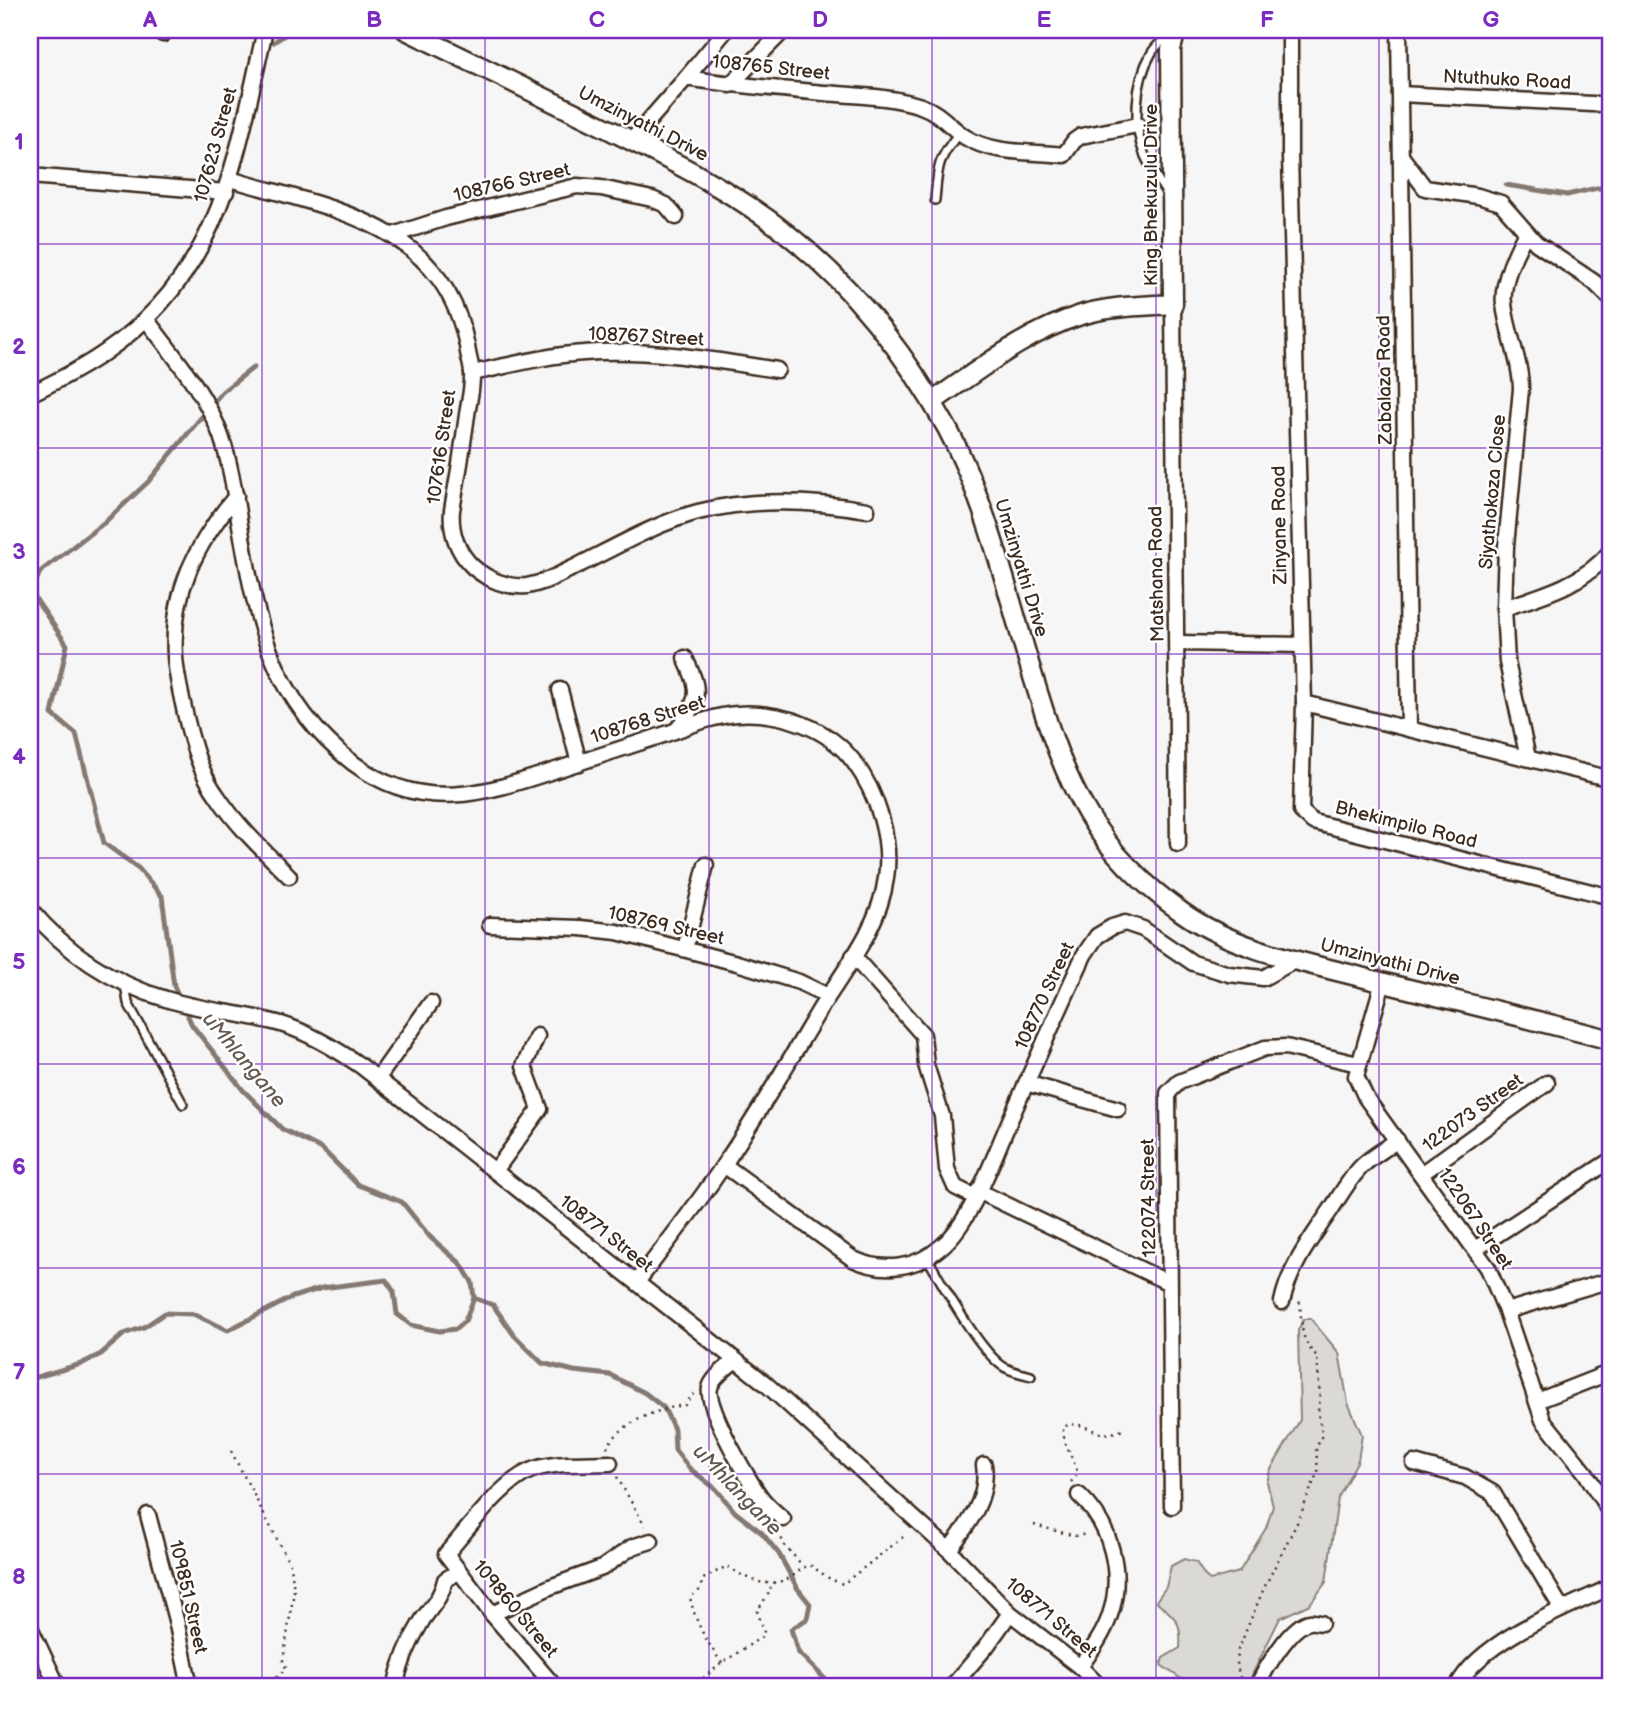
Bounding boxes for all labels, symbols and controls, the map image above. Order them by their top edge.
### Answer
text: A [142,6,158,34]
text: B [366,6,382,34]
text: C [589,6,605,34]
text: D [812,6,828,34]
text: E [1037,6,1052,34]
text: F [1260,6,1274,34]
text: G [1483,6,1500,34]
street label: 108765 Street [711,50,831,86]
street label: Ntuthuko Road [1442,65,1572,95]
street label: Umzinyathi Drive [574,81,712,167]
street label: 107623 Street [190,84,243,205]
street label: King Bhekuzulu Drive [1140,104,1163,286]
text: 1 [14,128,24,156]
street label: 108766 Street [451,158,573,208]
street label: Zabalaza Road [1372,315,1398,446]
street label: 108767 Street [588,322,705,352]
text: 2 [12,333,26,361]
street label: 107616 Street [423,388,461,506]
street label: Siyathokoza Close [1475,414,1511,570]
street label: Zinyane Road [1267,465,1293,586]
street label: Umzinyathi Drive [989,496,1053,640]
street label: Matshana Road [1144,506,1170,642]
text: 3 [12,538,26,566]
street label: 108768 Street [588,691,708,749]
text: 4 [12,743,26,771]
street label: Bhekimpilo Road [1333,796,1479,854]
street label: 108769 Street [606,901,726,951]
street label: Umzinyathi Drive [1318,934,1462,990]
street label: 108770 Street [1010,938,1080,1054]
text: 5 [12,948,26,976]
water label: uMhlangane [197,1007,291,1113]
street label: 122073 Street [1418,1069,1528,1157]
street label: 122074 Street [1136,1138,1162,1258]
text: 6 [12,1153,26,1181]
street label: 122067 Street [1433,1164,1518,1274]
street label: 108771 Street [555,1190,658,1278]
text: 7 [13,1358,26,1386]
water label: uMhlangane [687,1439,787,1541]
street label: 109851 Street [164,1538,212,1656]
street label: 109860 Street [468,1556,563,1663]
text: 8 [12,1563,26,1591]
street label: 108771 Street [1000,1573,1102,1663]

